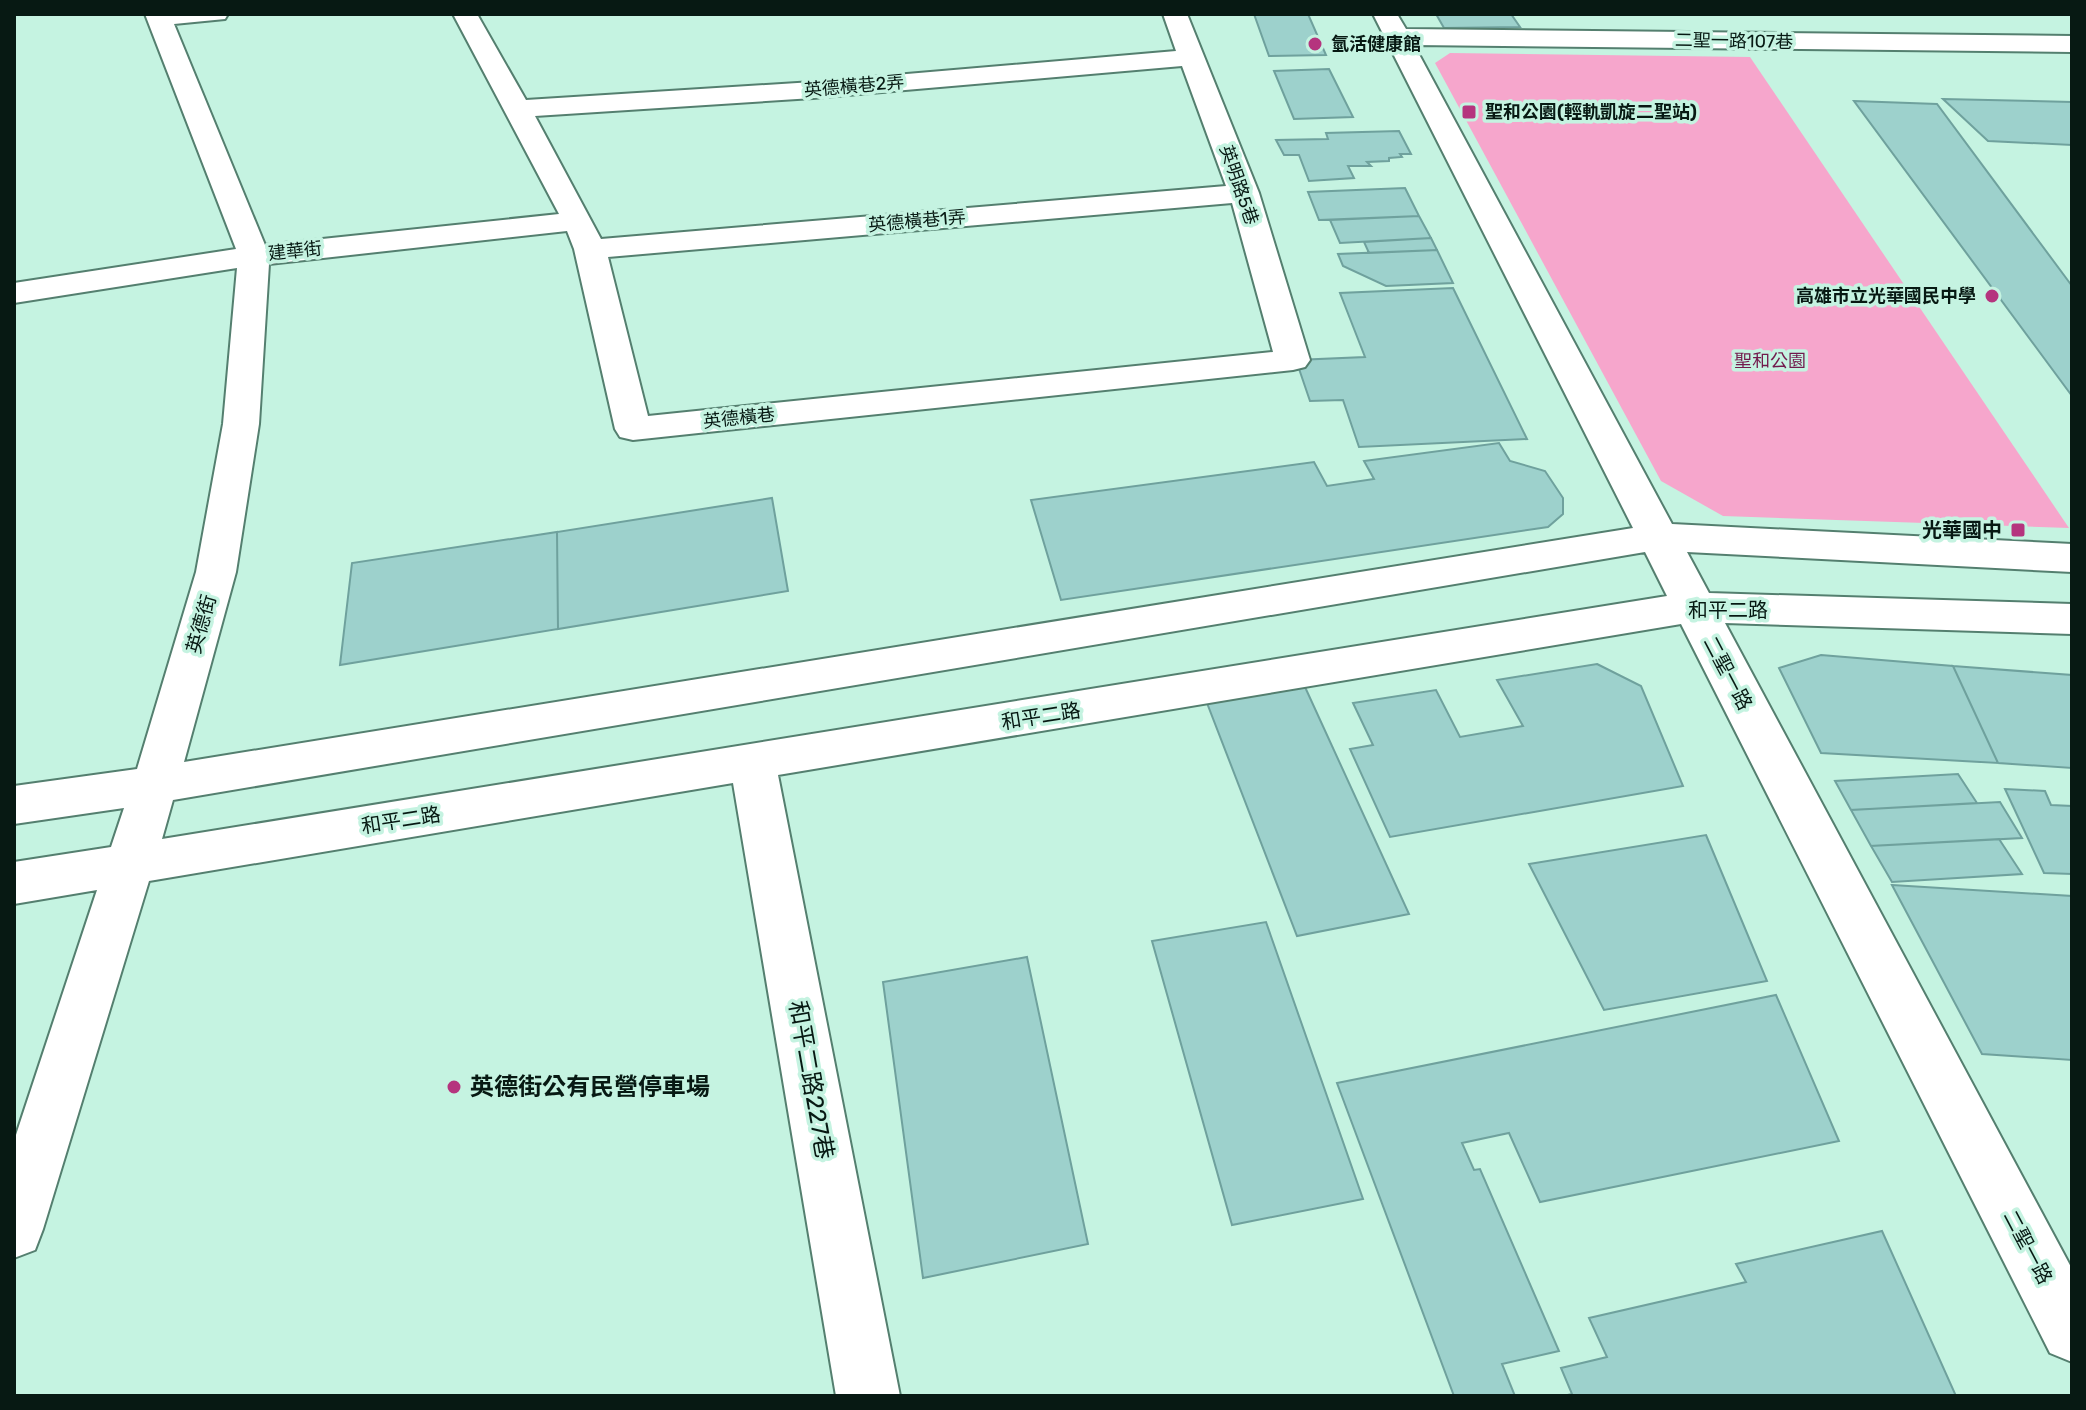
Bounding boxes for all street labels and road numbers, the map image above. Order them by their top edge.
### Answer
street label: 二聖一路107巷 [1675,29,1793,53]
street label: 英德橫巷2弄 [803,71,905,101]
street label: 英明路5巷 [1215,142,1263,228]
street label: 英德橫巷1弄 [867,206,967,236]
street label: 建華街 [267,237,323,265]
street label: 英德橫巷 [702,403,776,433]
street label: 英德街 [181,592,221,656]
street label: 和平二路 [1688,598,1768,622]
street label: 二聖一路 [1699,632,1757,714]
street label: 和平二路 [1000,698,1082,734]
street label: 和平二路 [360,802,442,838]
street label: 和平二路227巷 [783,999,839,1161]
street label: 二聖一路 [1999,1206,2057,1288]

